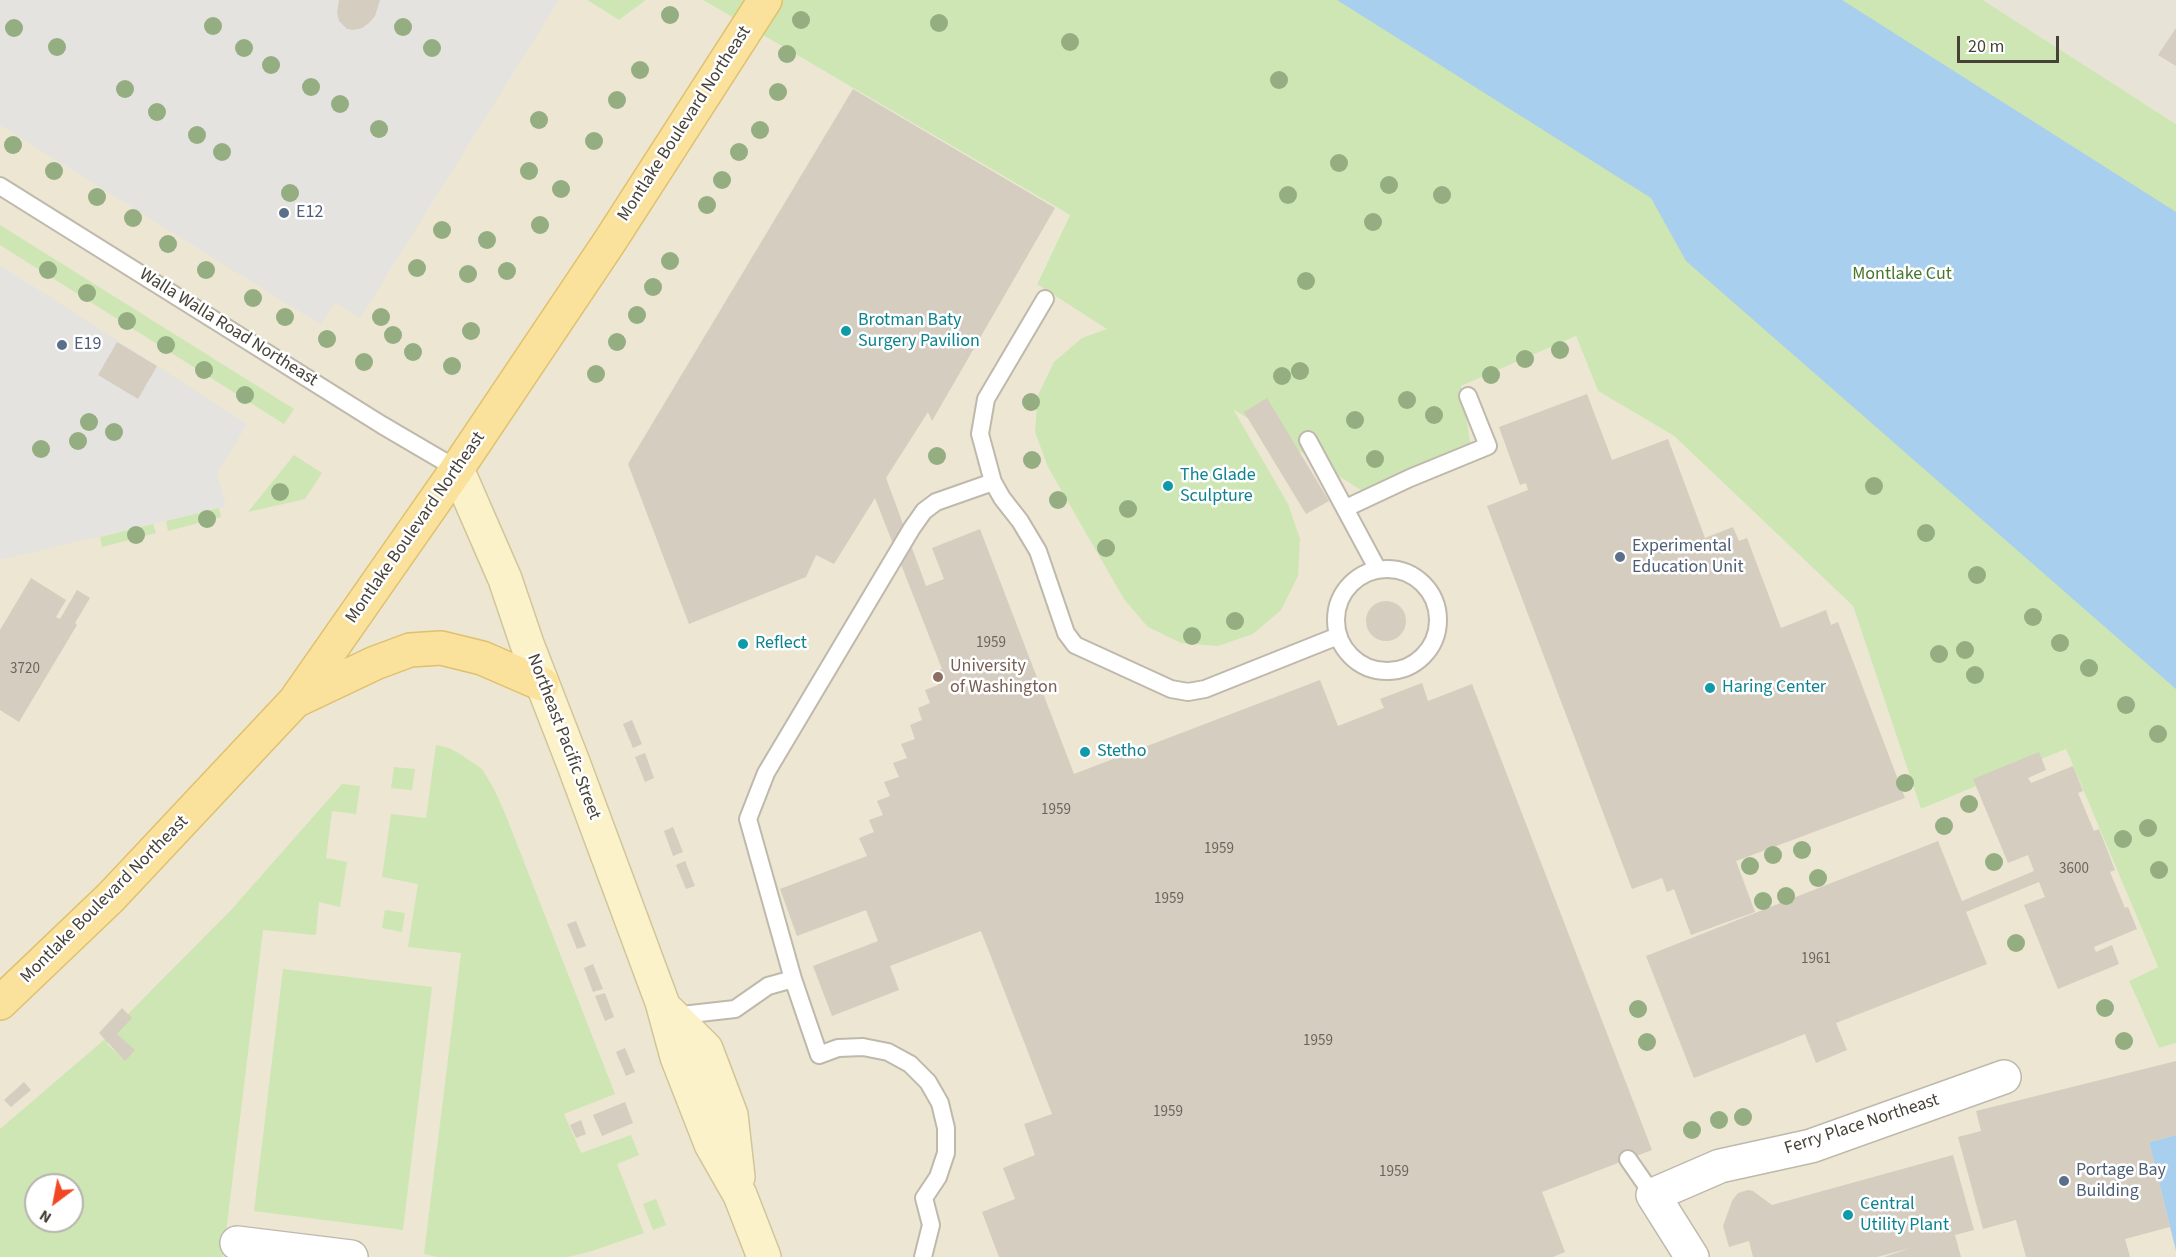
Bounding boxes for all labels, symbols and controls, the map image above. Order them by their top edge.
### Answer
street label: Montlake Boulevard Northeast [614,22,756,226]
scale bar [1960,24,2062,62]
text: 20 m [1968,34,2004,59]
place label: E12 [296,202,323,224]
marker: E12 [277,206,291,220]
street label: Walla Walla Road Northeast [135,264,321,392]
park label: Montlake Cut [1852,264,1952,286]
place label: Brotman Baty Surgery Pavilion [858,310,980,352]
marker: Brotman Baty Surgery Pavilion [839,324,853,338]
place label: E19 [74,334,101,356]
marker: E19 [55,338,69,352]
street label: Montlake Boulevard Northeast [342,428,490,628]
place label: The Glade Sculpture [1180,465,1256,508]
marker: The Glade Sculpture [1161,479,1175,493]
place label: Experimental Education Unit [1632,536,1744,578]
marker: Experimental Education Unit [1613,550,1627,564]
place label: Reflect [755,633,807,655]
house number: 1959 [976,635,1006,653]
marker: Reflect [736,637,750,651]
street label: Northeast Pacific Street [521,651,605,823]
place label: University of Washington [950,656,1058,698]
house number: 3720 [10,661,40,679]
marker: University of Washington [931,670,945,684]
place label: Haring Center [1722,677,1826,699]
marker: Haring Center [1703,681,1717,695]
place label: Stetho [1097,741,1146,763]
marker: Stetho [1078,745,1092,759]
house number: 1959 [1041,802,1071,820]
street label: Montlake Boulevard Northeast [17,812,193,988]
house number: 1959 [1204,841,1234,859]
house number: 3600 [2059,861,2089,879]
house number: 1959 [1154,891,1184,909]
house number: 1961 [1801,951,1831,969]
house number: 1959 [1303,1033,1333,1051]
street label: Ferry Place Northeast [1782,1090,1942,1160]
house number: 1959 [1153,1104,1183,1122]
place label: Portage Bay Building [2076,1160,2166,1202]
house number: 1959 [1379,1164,1409,1182]
north arrow [24,1173,84,1233]
marker: Portage Bay Building [2057,1174,2071,1188]
place label: Central Utility Plant [1860,1194,1949,1236]
text: N [35,1204,56,1229]
marker: Central Utility Plant [1841,1208,1855,1222]

